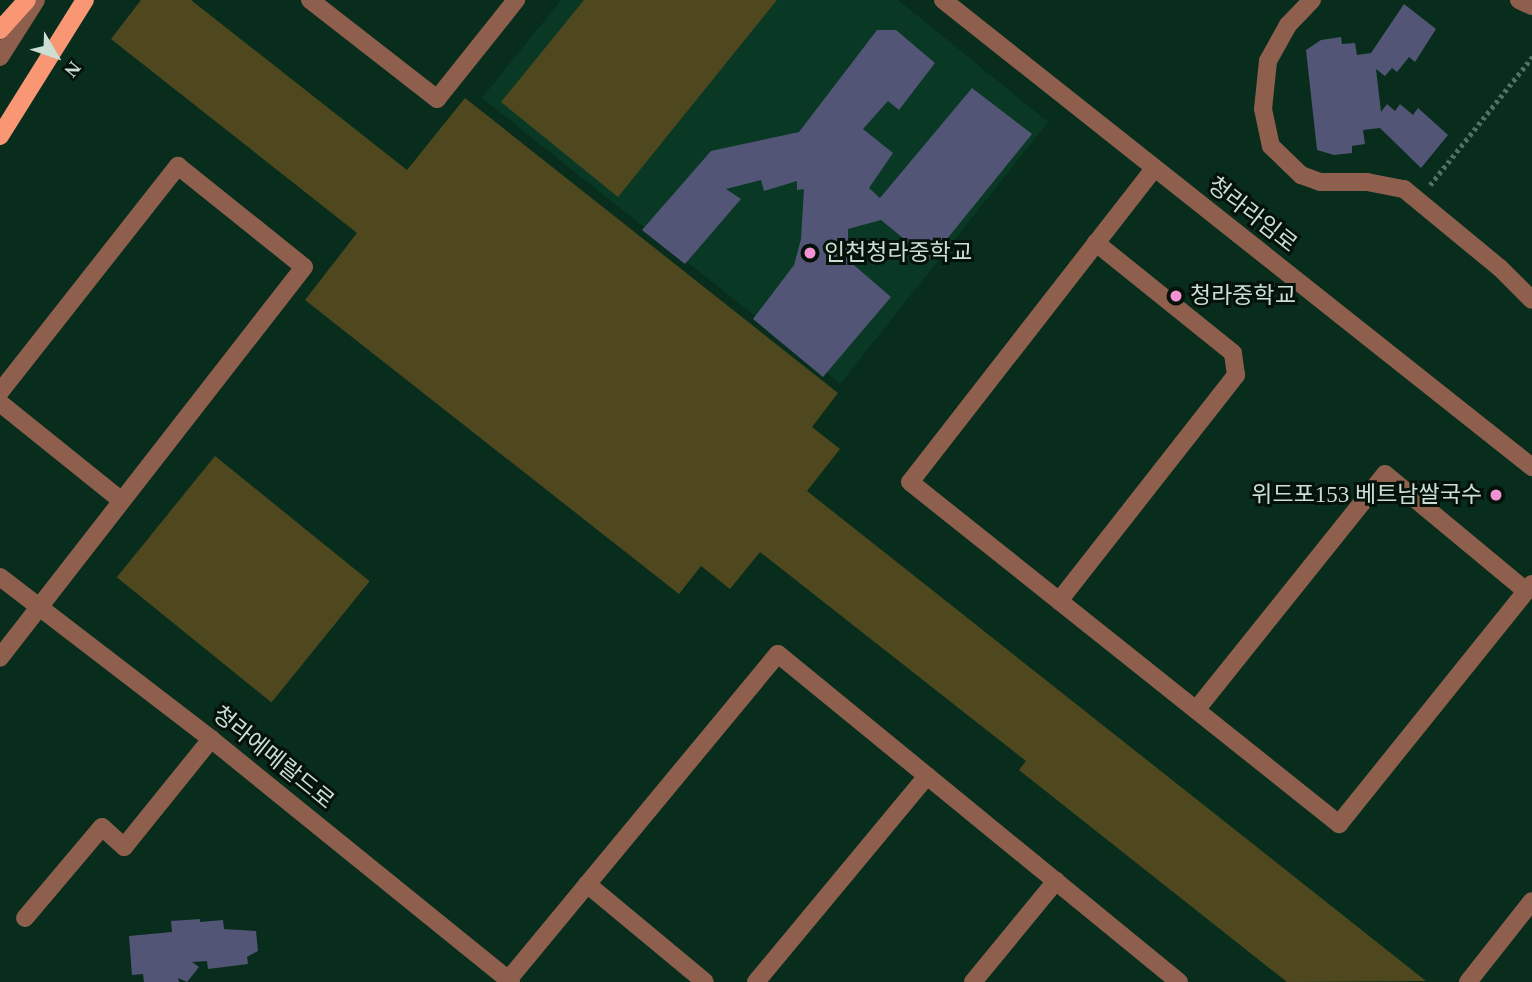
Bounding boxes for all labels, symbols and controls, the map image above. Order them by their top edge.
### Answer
north arrow [21,21,91,91]
text: N [60,58,85,81]
street label: 청라라임로 [1202,172,1302,258]
place label: 인천청라중학교 [824,239,972,267]
marker: 인천청라중학교 [802,245,818,261]
place label: 청라중학교 [1190,282,1296,310]
marker: 청라중학교 [1168,288,1184,304]
place label: 위드포153 베트남쌀국수 [1251,481,1482,509]
marker: 위드포153 베트남쌀국수 [1488,487,1504,503]
street label: 청라에메랄드로 [207,701,339,815]

